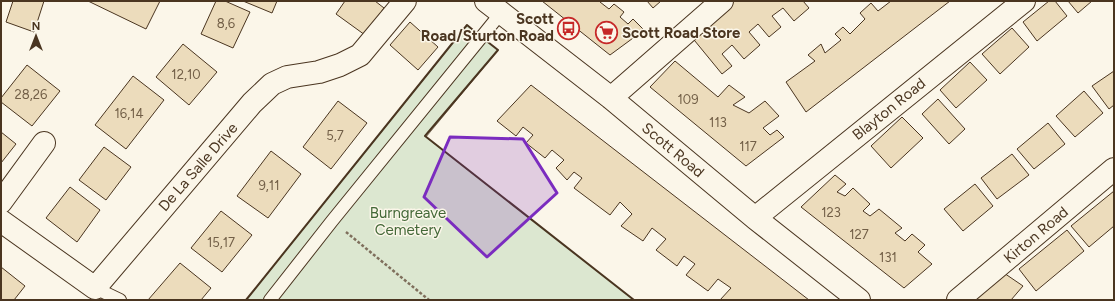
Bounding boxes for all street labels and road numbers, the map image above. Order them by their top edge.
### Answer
street label: Blayton Road [849,74,929,144]
street label: De La Salle Drive [155,119,241,215]
street label: Scott Road [638,119,708,181]
street label: Kirton Road [1000,203,1072,267]

